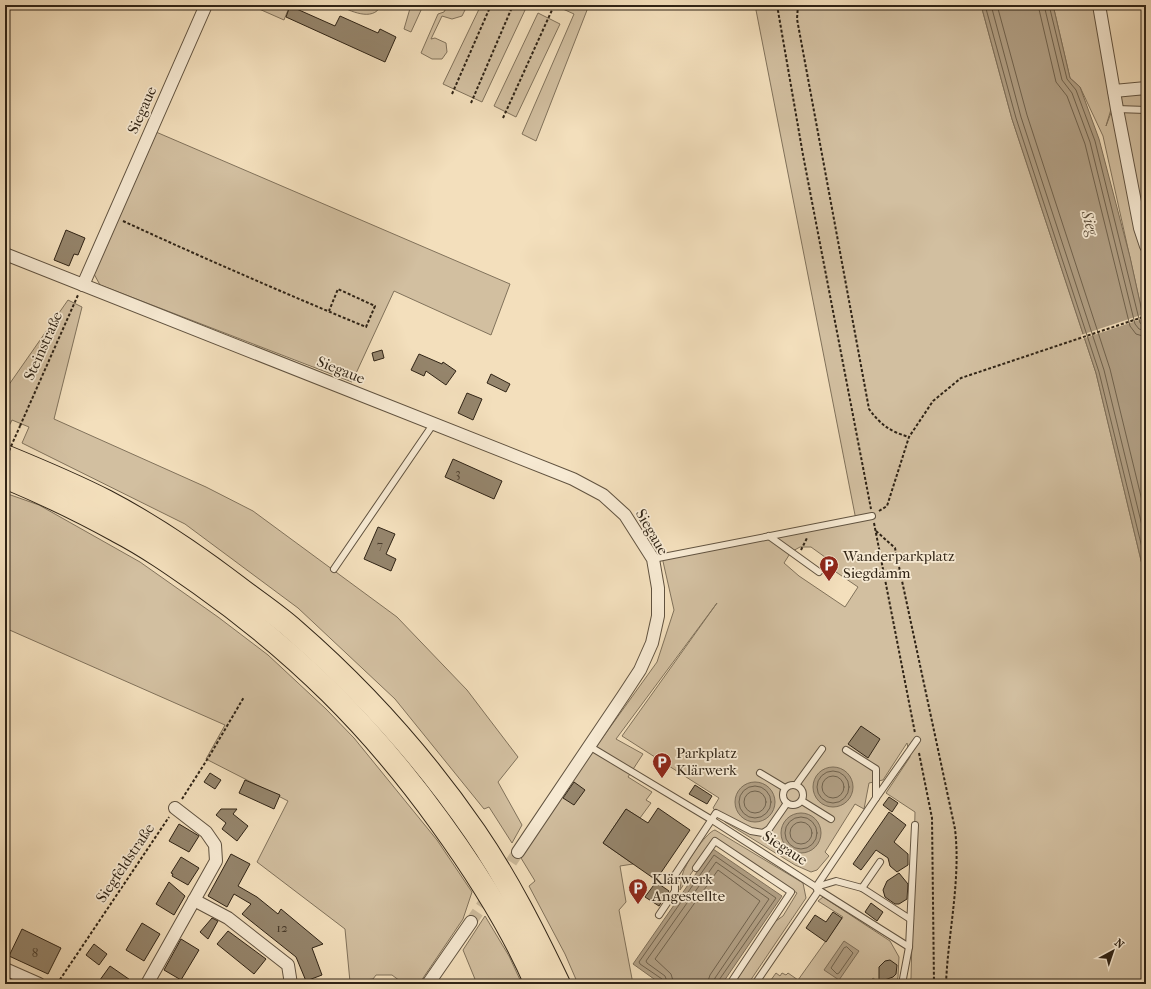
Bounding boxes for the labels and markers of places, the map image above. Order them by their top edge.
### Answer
place label: Wanderparkplatz Siegdamm [842,547,955,582]
parking icon: Wanderparkplatz Siegdamm [818,554,840,582]
place label: Parkplatz Klärwerk [676,744,737,779]
parking icon: Parkplatz Klärwerk [651,751,673,779]
place label: Klärwerk Angestellte [651,870,726,905]
parking icon: Klärwerk Angestellte [627,877,649,905]

